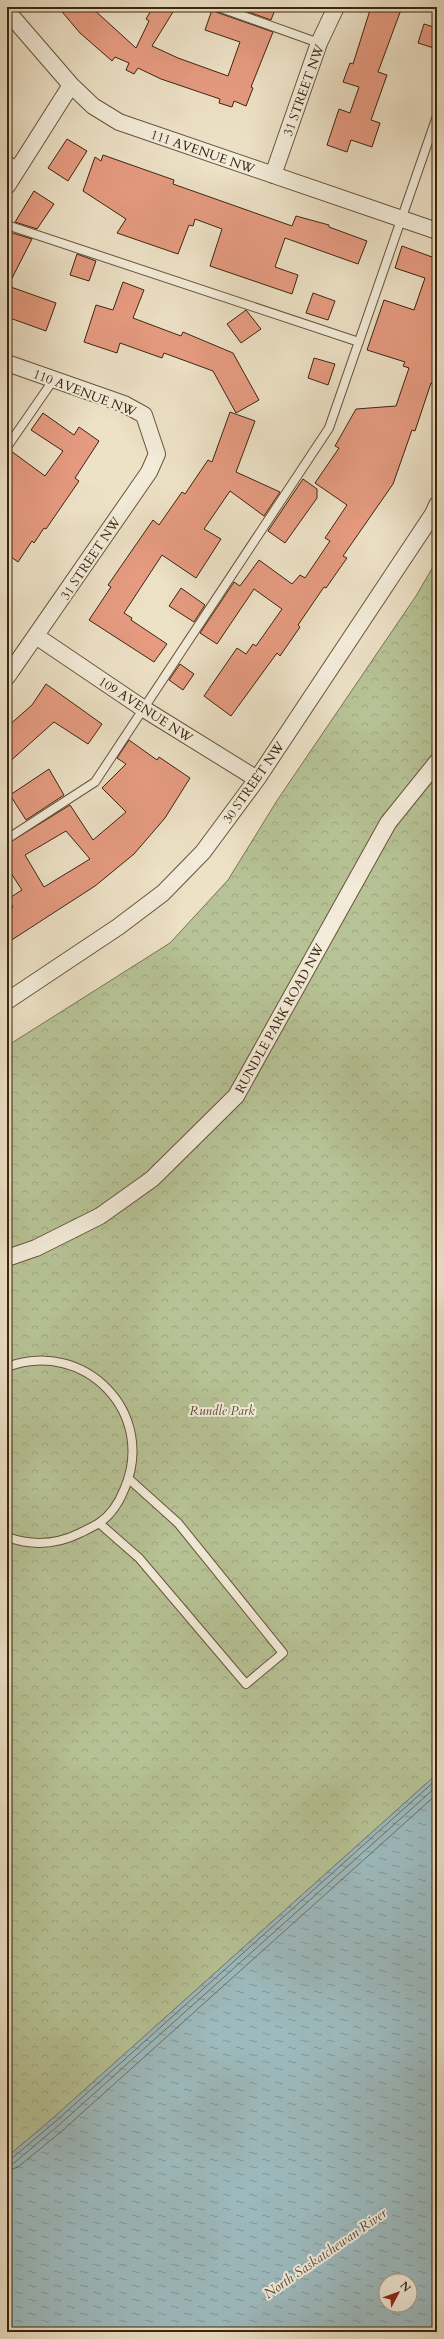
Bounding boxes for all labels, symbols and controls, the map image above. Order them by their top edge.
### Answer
street label: 31 STREET NW [279,41,329,139]
street label: 111 AVENUE NW [148,126,258,178]
street label: 110 AVENUE NW [31,365,139,421]
street label: 31 STREET NW [56,513,126,604]
street label: 109 AVENUE NW [95,673,197,747]
street label: 30 STREET NW [219,737,289,827]
street label: RUNDLE PARK ROAD NW [231,940,329,1097]
park label: Rundle Park [189,1402,255,1420]
water label: North Saskatchewan River [260,2203,391,2303]
north arrow [378,2273,418,2313]
text: N [396,2278,414,2296]

